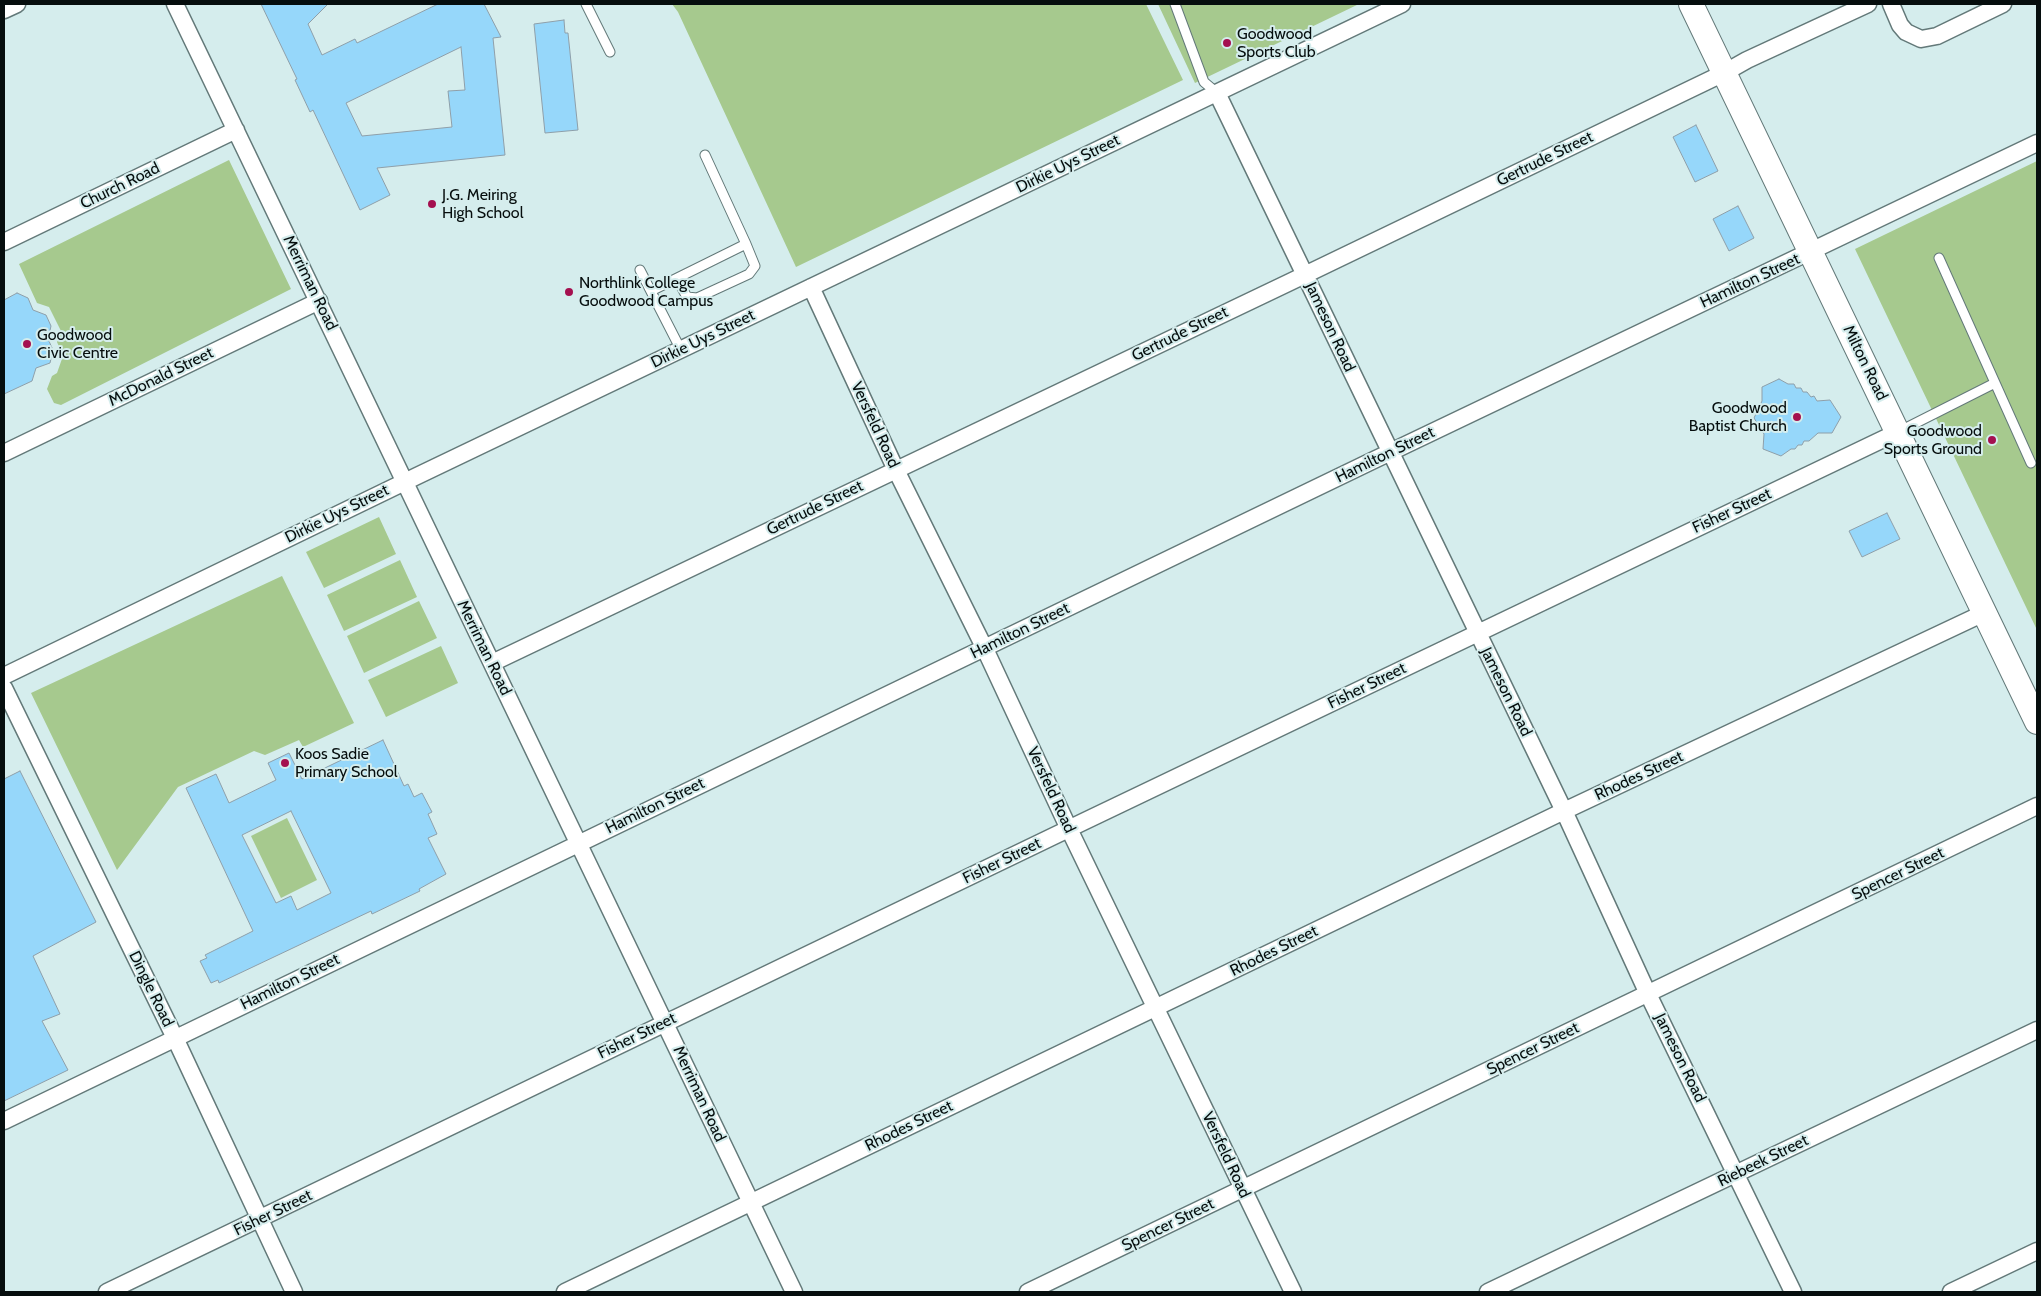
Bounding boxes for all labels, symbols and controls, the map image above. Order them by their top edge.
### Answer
place label: Goodwood Sports Club [1237,24,1316,62]
marker: Goodwood Sports Club [1221,37,1233,49]
street label: Gertrude Street [1494,127,1596,191]
street label: Dirkie Uys Street [1013,131,1123,197]
street label: Church Road [77,159,163,213]
place label: J.G. Meiring High School [442,185,523,223]
marker: J.G. Meiring High School [426,198,438,210]
street label: Merriman Road [279,232,341,334]
street label: Hamilton Street [1697,250,1803,312]
place label: Northlink College Goodwood Campus [579,273,713,311]
street label: Jameson Road [1301,279,1359,375]
marker: Northlink College Goodwood Campus [563,286,575,298]
street label: Gertrude Street [1129,302,1231,366]
street label: Dirkie Uys Street [648,306,758,372]
street label: Milton Road [1839,322,1891,404]
place label: Goodwood Civic Centre [37,325,118,363]
marker: Goodwood Civic Centre [21,338,33,350]
street label: McDonald Street [105,343,217,411]
street label: Versfeld Road [847,379,903,471]
place label: Goodwood Baptist Church [1689,398,1787,436]
marker: Goodwood Baptist Church [1791,411,1803,423]
place label: Goodwood Sports Ground [1884,421,1982,459]
street label: Hamilton Street [1332,423,1438,487]
marker: Goodwood Sports Ground [1986,434,1998,446]
street label: Gertrude Street [764,476,866,540]
street label: Dirkie Uys Street [282,481,392,547]
street label: Fisher Street [1689,484,1775,538]
street label: Merriman Road [453,597,515,699]
street label: Hamilton Street [967,599,1073,663]
street label: Jameson Road [1476,644,1536,740]
street label: Fisher Street [1325,659,1409,713]
place label: Koos Sadie Primary School [295,744,398,782]
street label: Versfeld Road [1023,744,1079,836]
street label: Rhodes Street [1592,747,1686,805]
marker: Koos Sadie Primary School [279,757,291,769]
street label: Hamilton Street [602,774,708,838]
street label: Fisher Street [960,834,1044,888]
street label: Spencer Street [1849,843,1947,905]
street label: Rhodes Street [1227,921,1321,981]
street label: Dingle Road [124,948,178,1030]
street label: Hamilton Street [237,950,343,1014]
street label: Fisher Street [595,1009,679,1063]
street label: Jameson Road [1650,1010,1710,1106]
street label: Spencer Street [1484,1018,1582,1080]
street label: Merriman Road [668,1043,730,1145]
street label: Rhodes Street [862,1096,956,1156]
street label: Versfeld Road [1198,1109,1254,1201]
street label: Riebeek Street [1715,1131,1811,1191]
street label: Fisher Street [231,1186,315,1240]
street label: Spencer Street [1119,1194,1217,1256]

